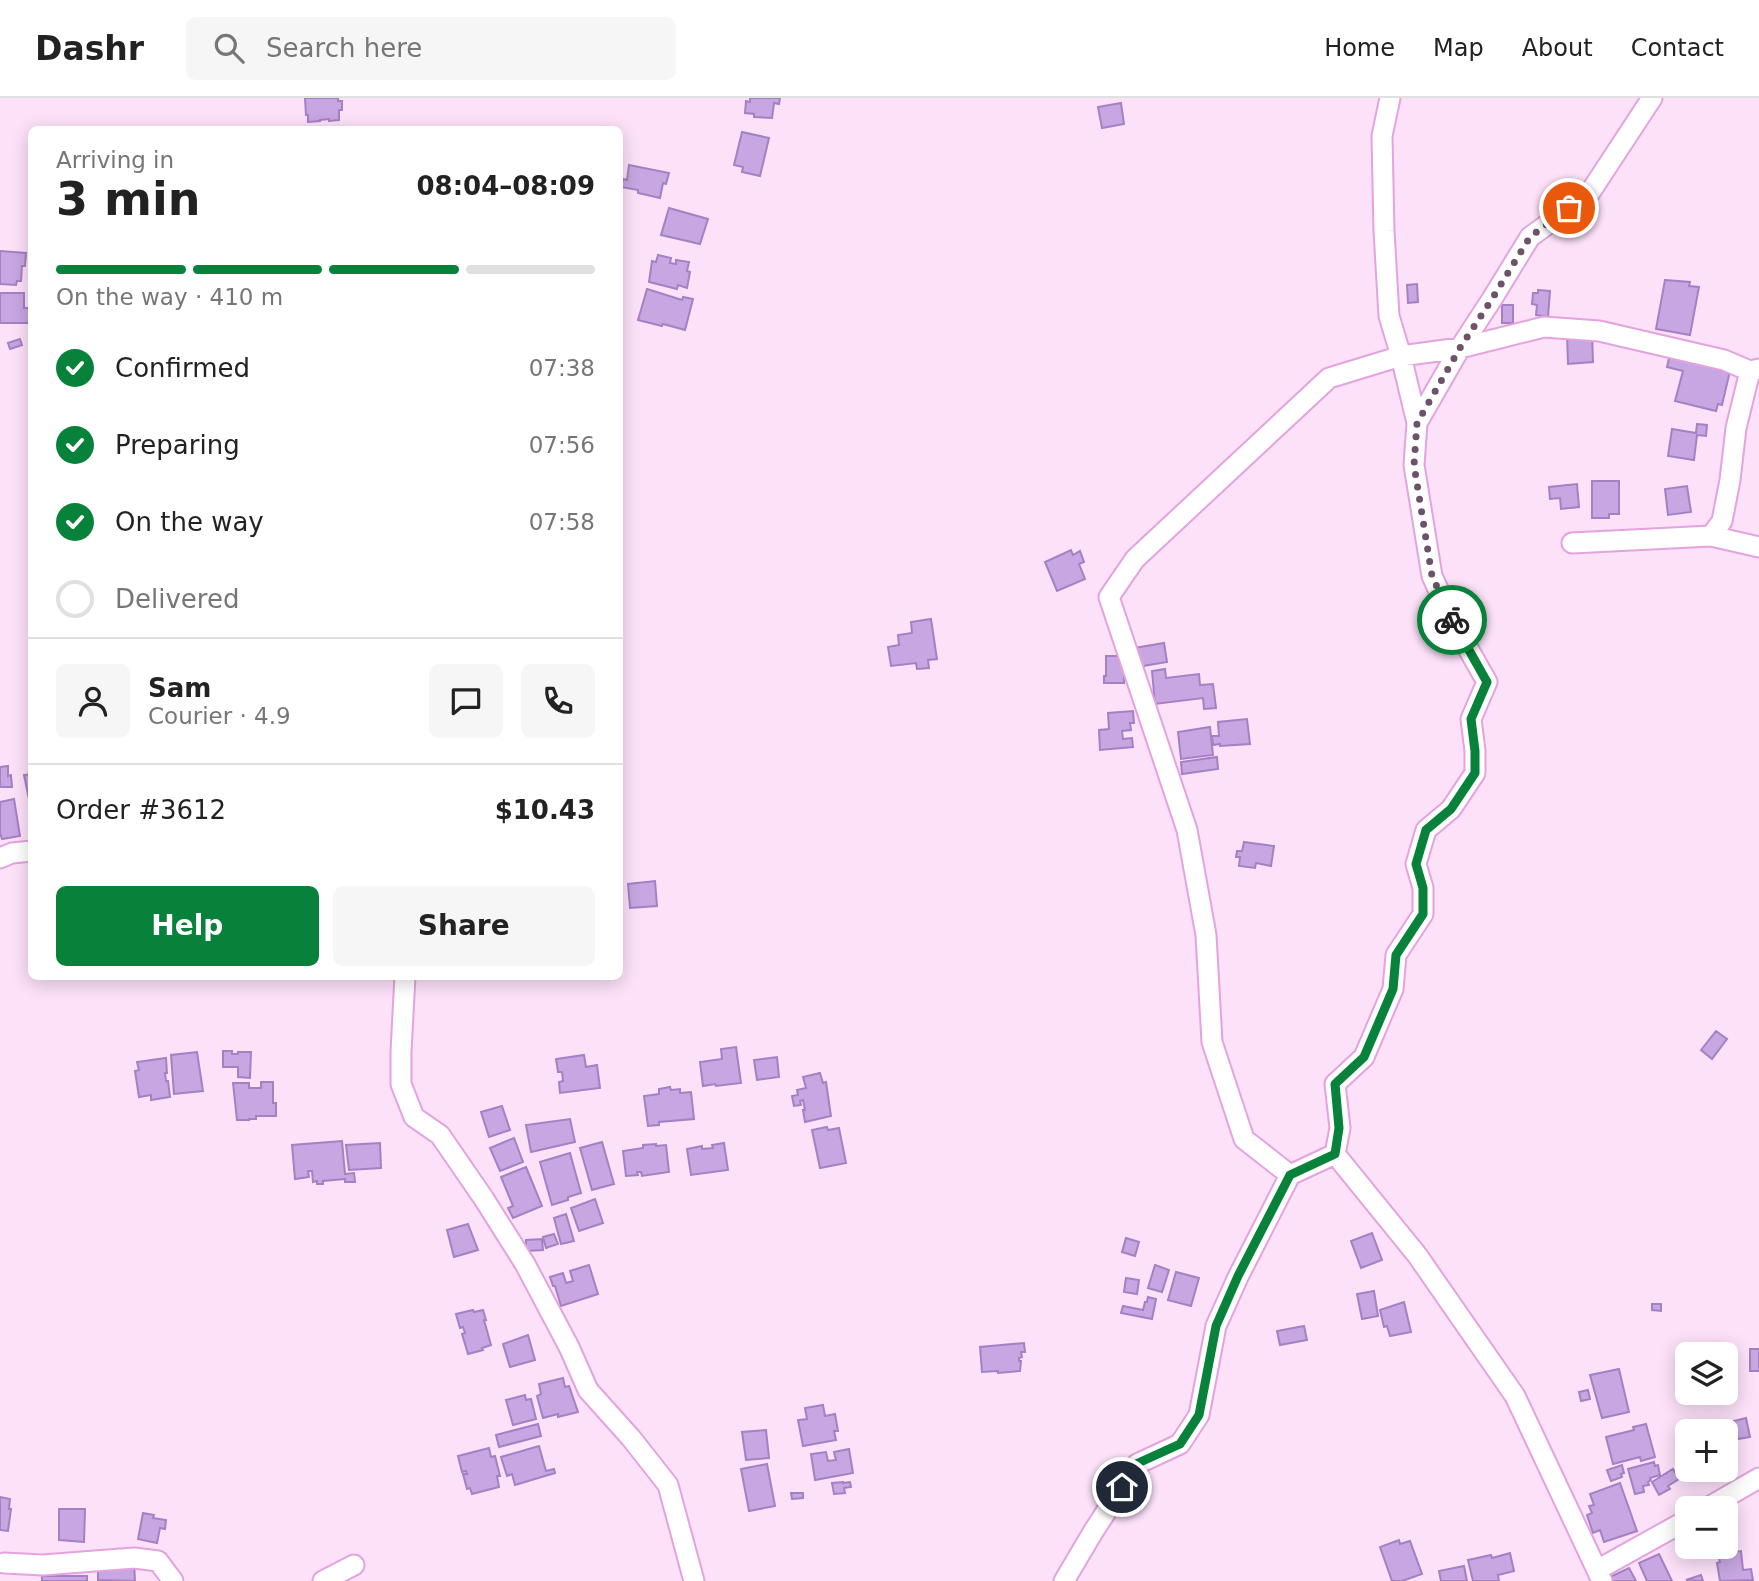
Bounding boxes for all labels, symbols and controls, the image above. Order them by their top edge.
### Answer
search box [186,17,676,80]
text: Dashr [35,29,144,68]
icon: search [210,29,248,67]
text: Search here [266,33,422,63]
text: Home [1324,34,1395,62]
text: Map [1433,34,1484,62]
text: About [1522,34,1593,62]
text: Contact [1631,34,1724,62]
text: Arriving in [56,147,174,173]
text: 08:04–08:09 [416,171,595,201]
text: 3 min [56,172,200,226]
pin [1539,178,1599,238]
icon: bag [1550,189,1588,227]
text: On the way · 410 m [56,284,283,310]
icon: check [56,349,94,387]
text: Confirmed [115,353,250,383]
text: 07:38 [529,355,595,381]
icon: check [56,426,94,464]
text: Preparing [115,430,240,460]
text: 07:56 [529,432,595,458]
icon: check [56,503,94,541]
text: On the way [115,507,264,537]
text: 07:58 [529,509,595,535]
text: Delivered [115,584,239,614]
courier [1417,585,1487,655]
icon: bike [1433,601,1471,639]
button: person [56,664,130,738]
button: chat [429,664,503,738]
button: phone [521,664,595,738]
text: Sam [148,673,211,703]
text: Courier · 4.9 [148,703,291,729]
text: Order #3612 [56,795,226,825]
text: $10.43 [495,795,595,825]
button: Help [56,886,319,966]
button: Share [333,886,595,966]
map controls [1675,1342,1738,1559]
button: layers [1675,1342,1738,1405]
button: + [1675,1419,1738,1482]
pin [1092,1457,1152,1517]
icon: home [1103,1468,1141,1506]
button: − [1675,1496,1738,1559]

